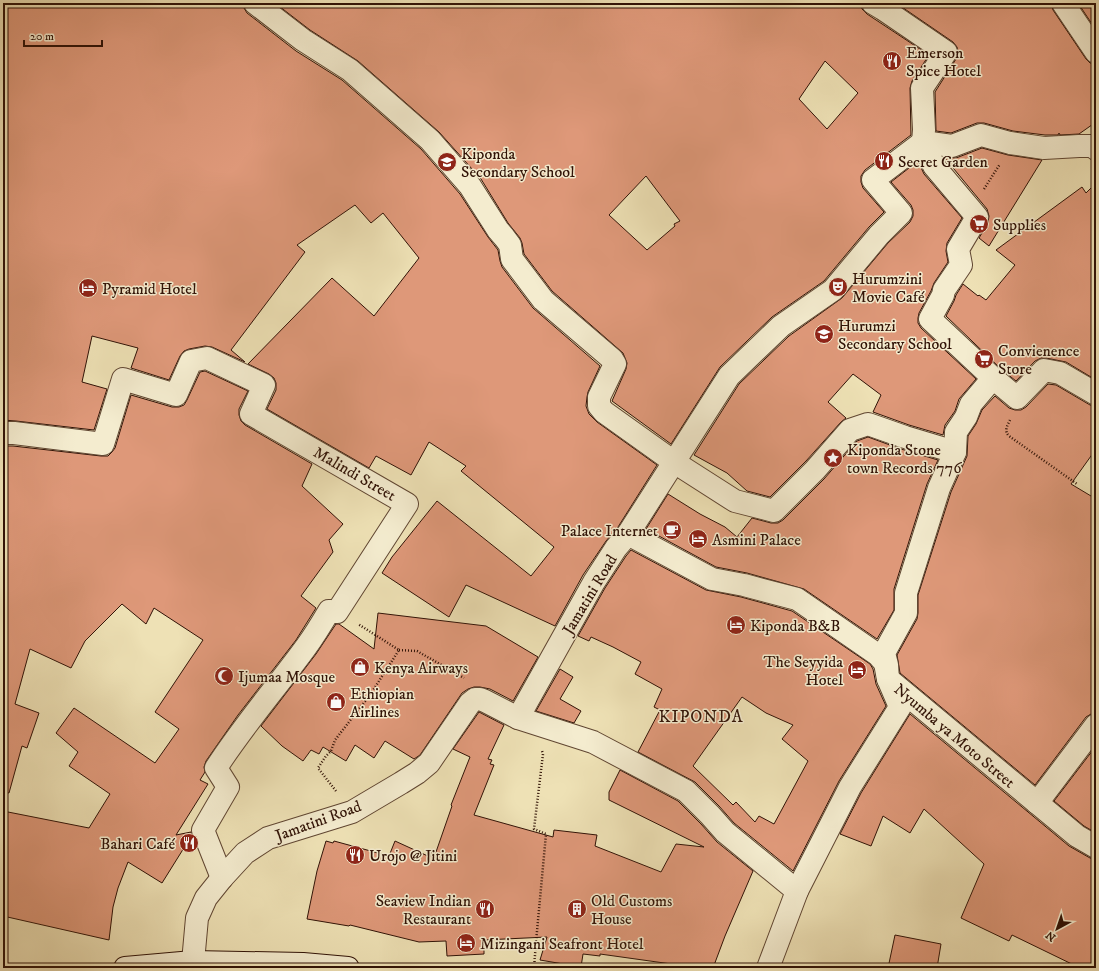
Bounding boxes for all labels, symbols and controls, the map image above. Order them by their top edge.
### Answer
scale bar [24,22,102,48]
text: 20 m [30,29,54,44]
place label: Emerson Spice Hotel [906,43,981,81]
restaurant icon: Emerson Spice Hotel [881,50,903,72]
place label: Kiponda Secondary School [461,144,575,182]
restaurant icon: Secret Garden [873,150,895,172]
school or university icon: Kiponda Secondary School [436,151,458,173]
place label: Secret Garden [898,152,989,172]
supermarket icon: Supplies [968,213,990,235]
place label: Supplies [993,215,1046,235]
place label: Hurumzini Movie Café [852,269,925,307]
theatre icon: Hurumzini Movie Café [827,276,849,298]
hotel icon: Pyramid Hotel [77,277,99,299]
place label: Pyramid Hotel [102,279,197,299]
place label: Hurumzi Secondary School [838,316,952,354]
school or university icon: Hurumzi Secondary School [813,323,835,345]
place label: Convienence Store [998,341,1080,379]
supermarket icon: Convienence Store [973,348,995,370]
place label: Kiponda Stone town Records 776 [847,440,962,478]
street label: Malindi Street [310,442,399,506]
place icon: Kiponda Stone town Records 776 [822,447,844,469]
cafe icon: Palace Internet [661,519,683,541]
place label: Palace Internet [561,521,658,541]
hotel icon: Asmini Palace [687,528,709,550]
place label: Asmini Palace [712,530,801,550]
street label: Jamatini Road [557,551,622,640]
hotel icon: Kiponda B&B [725,614,747,636]
place label: Kiponda B&B [750,616,840,636]
place label: The Seyyida Hotel [763,652,843,690]
shop icon: Kenya Airways [349,656,371,678]
place label: Kenya Airways [374,658,468,678]
hotel icon: The Seyyida Hotel [846,659,868,681]
mosque icon: Ijumaa Mosque [213,665,235,687]
place label: Ijumaa Mosque [238,667,335,687]
street label: Nyumba ya Moto Street [890,679,1019,792]
place label: Ethiopian Airlines [350,684,415,722]
shop icon: Ethiopian Airlines [325,691,347,713]
district label: KIPONDA [659,706,743,728]
street label: Jamatini Road [271,796,364,846]
restaurant icon: Bahari Café [178,832,200,854]
place label: Bahari Café [100,834,175,854]
restaurant icon: Urojo @ Jitini [344,844,366,866]
place label: Urojo @ Jitini [369,846,457,866]
place label: Seaview Indian Restaurant [376,891,472,929]
place label: Old Customs House [591,891,672,929]
restaurant icon: Seaview Indian Restaurant [474,898,496,920]
building icon: Old Customs House [566,898,588,920]
north arrow [1037,909,1077,949]
text: N [1043,928,1059,944]
hotel icon: Mizingani Seafront Hotel [455,932,477,954]
place label: Mizingani Seafront Hotel [480,934,644,954]

